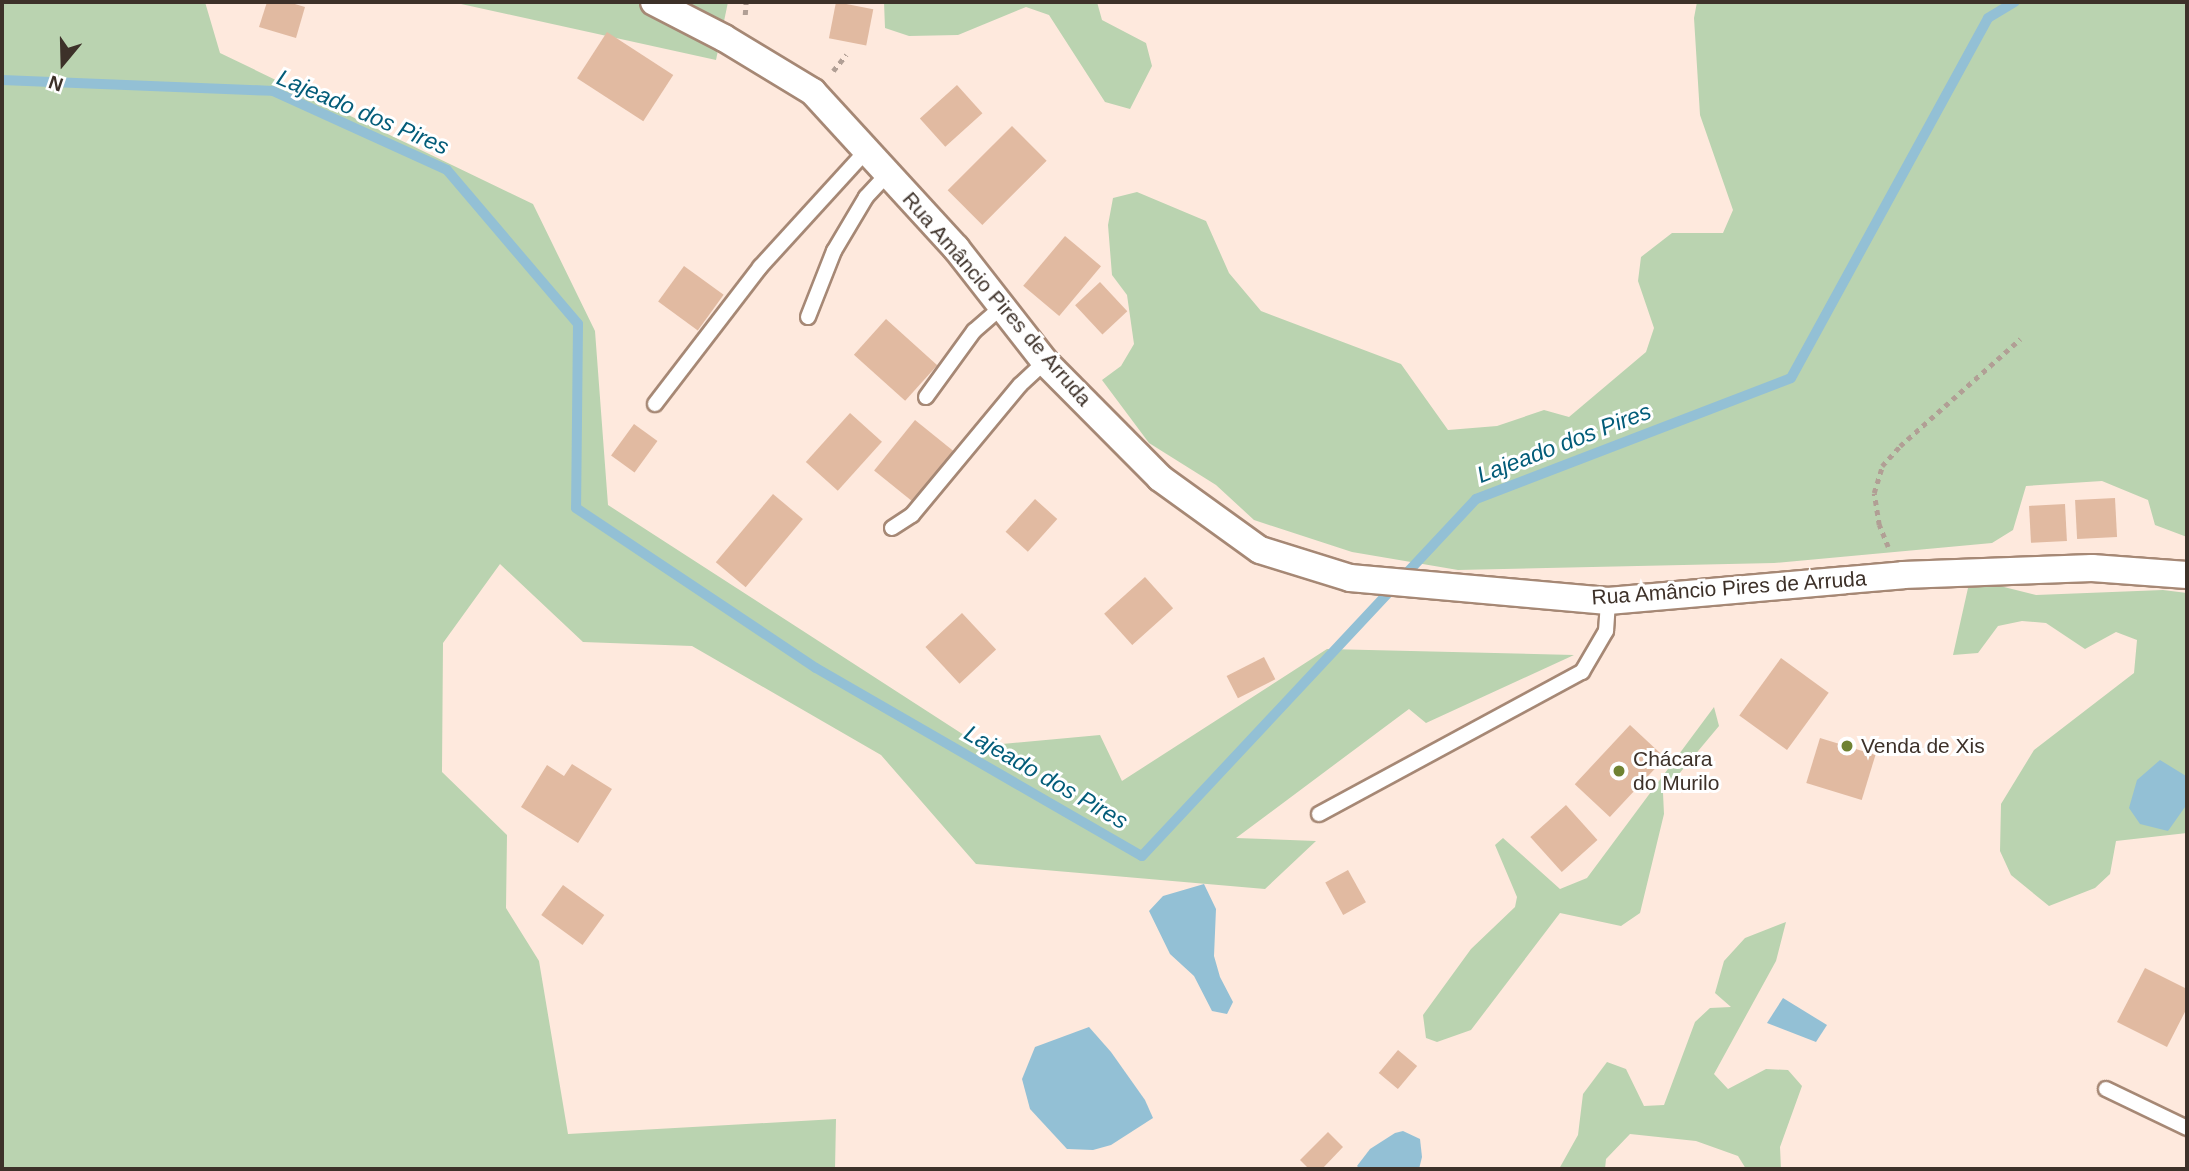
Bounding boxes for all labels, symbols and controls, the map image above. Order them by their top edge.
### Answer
north arrow [28,28,98,98]
water label: Lajeado dos Pires [273,63,453,161]
text: N [46,71,66,95]
street label: Rua Amâncio Pires de Arruda [896,186,1098,412]
water label: Lajeado dos Pires [1473,397,1655,489]
street label: Rua Amâncio Pires de Arruda [1590,566,1868,610]
water label: Lajeado dos Pires [959,719,1133,835]
place label: Venda de Xis [1861,733,1985,759]
marker: Venda de Xis [1839,738,1855,754]
place label: Chácara do Murilo [1633,746,1719,796]
marker: Chácara do Murilo [1611,763,1627,779]

